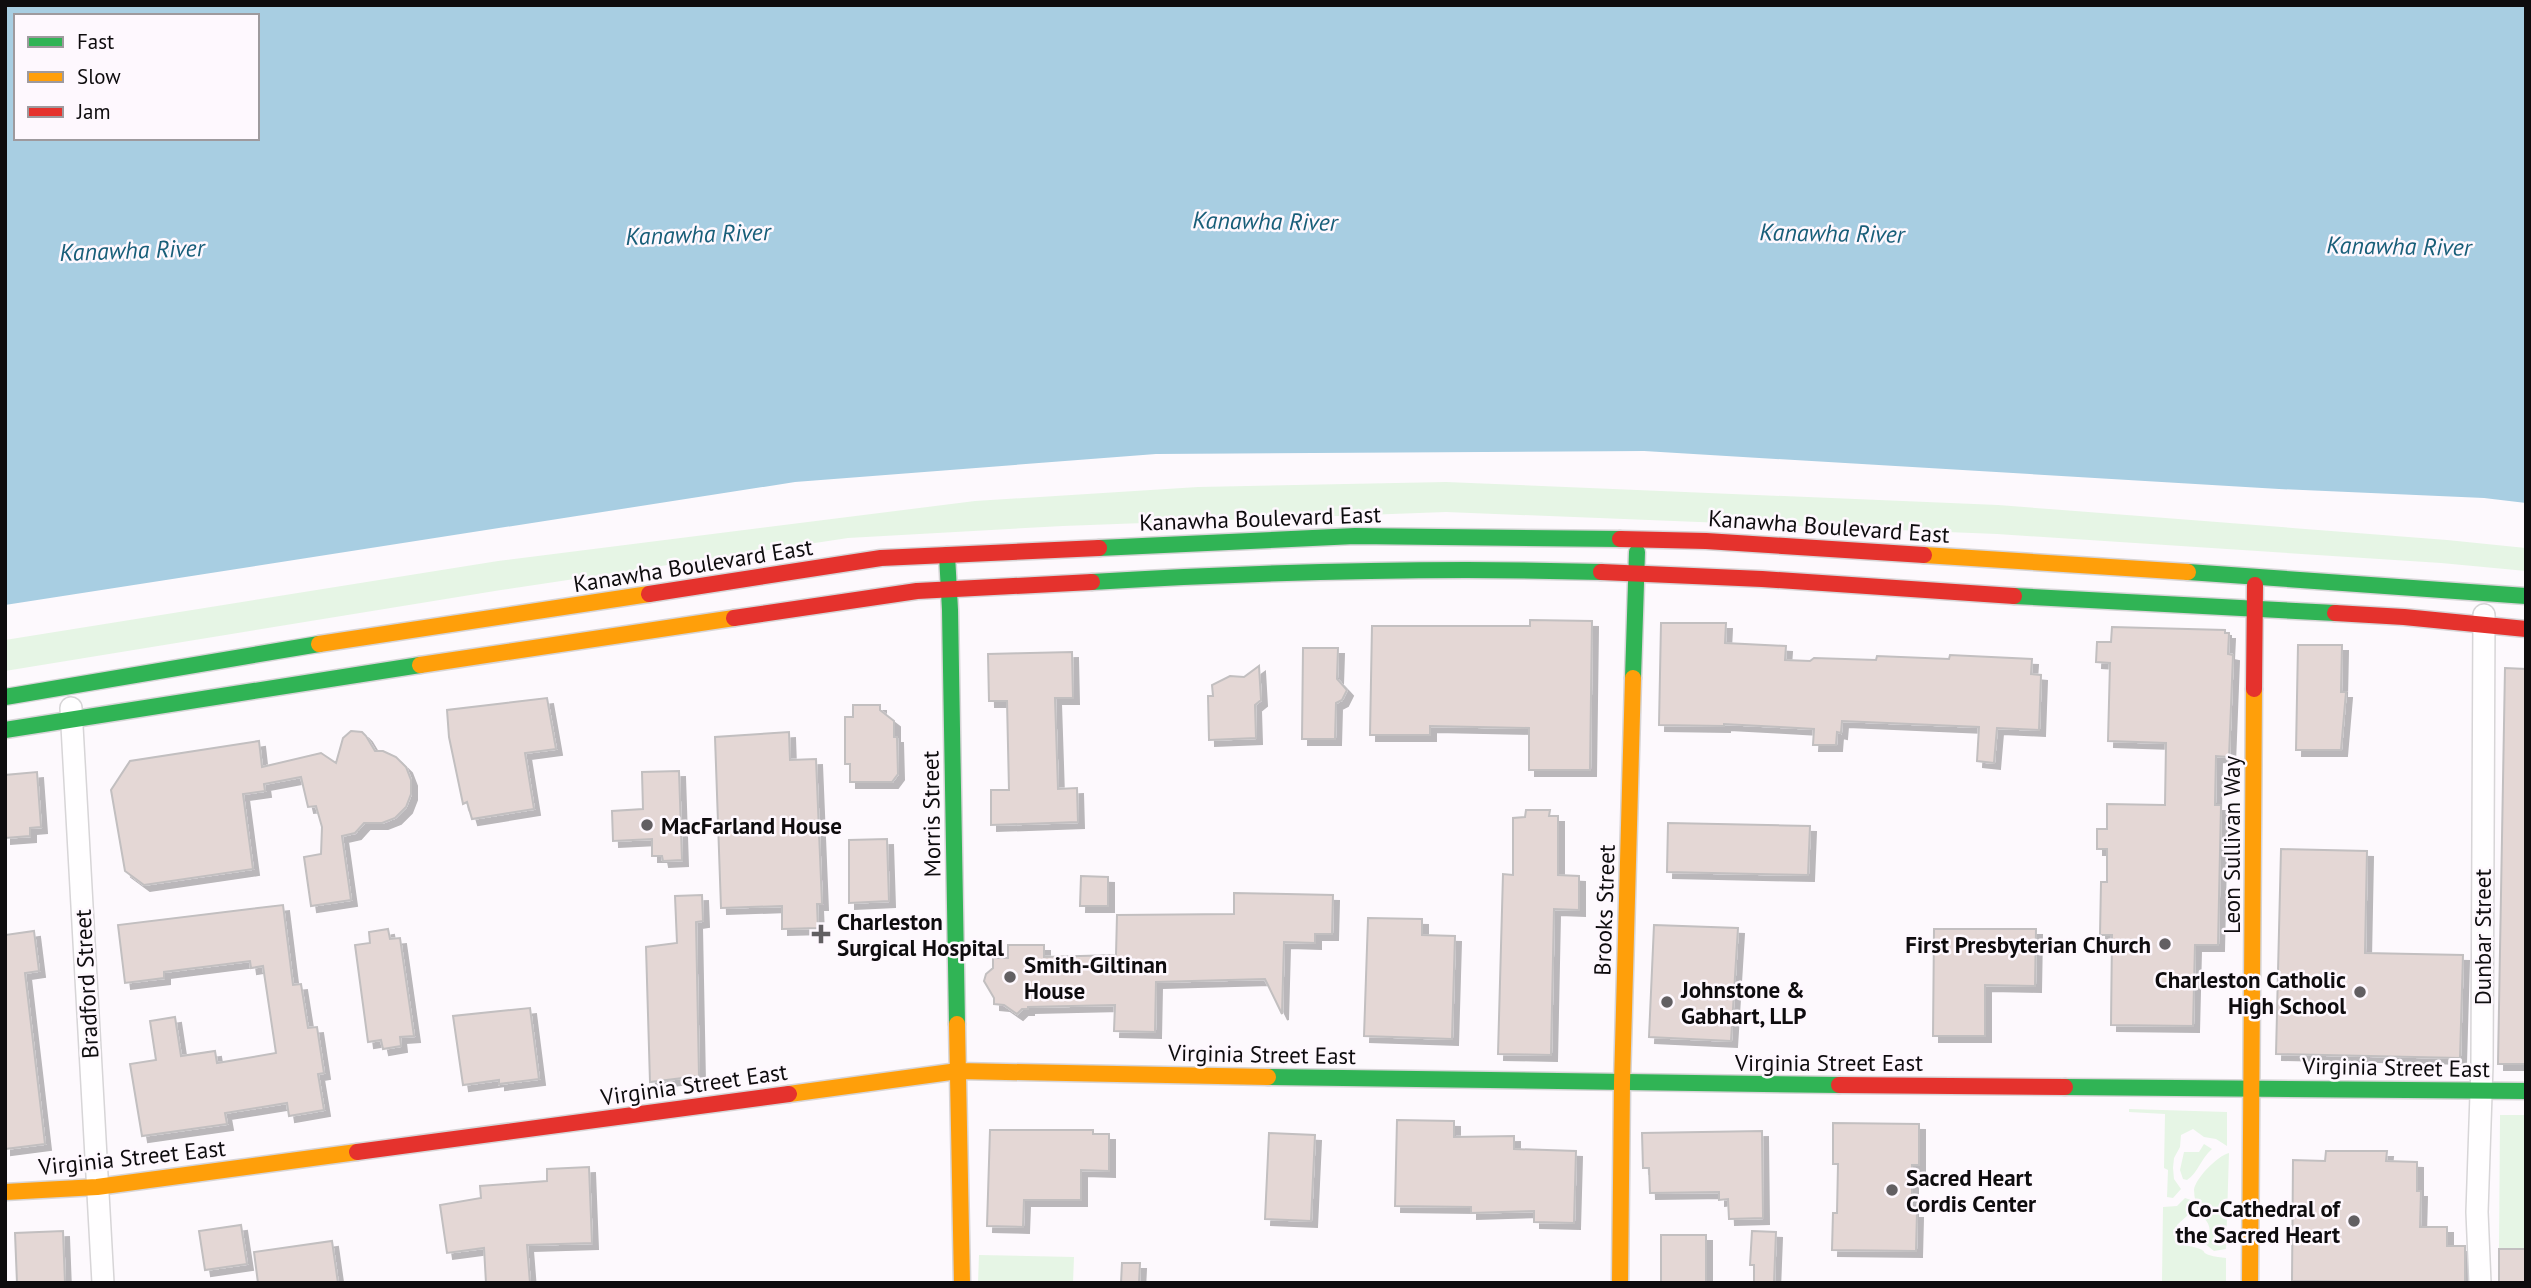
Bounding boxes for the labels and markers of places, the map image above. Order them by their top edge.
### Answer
place label: MacFarland House [661,811,842,840]
marker: MacFarland House [639,817,655,833]
place label: Charleston Surgical Hospital [837,907,1004,962]
marker: Charleston Surgical Hospital [811,924,831,944]
place label: First Presbyterian Church [1905,930,2151,959]
marker: First Presbyterian Church [2157,936,2173,952]
place label: Smith-Giltinan House [1024,950,1167,1005]
place label: Charleston Catholic High School [2155,965,2346,1020]
marker: Smith-Giltinan House [1002,969,1018,985]
place label: Johnstone & Gabhart, LLP [1680,975,1806,1030]
marker: Charleston Catholic High School [2352,984,2368,1000]
marker: Johnstone & Gabhart, LLP [1659,994,1675,1010]
place label: Sacred Heart Cordis Center [1906,1163,2037,1218]
marker: Sacred Heart Cordis Center [1884,1182,1900,1198]
place label: Co-Cathedral of the Sacred Heart [2176,1194,2342,1249]
marker: Co-Cathedral of the Sacred Heart [2346,1213,2362,1229]

